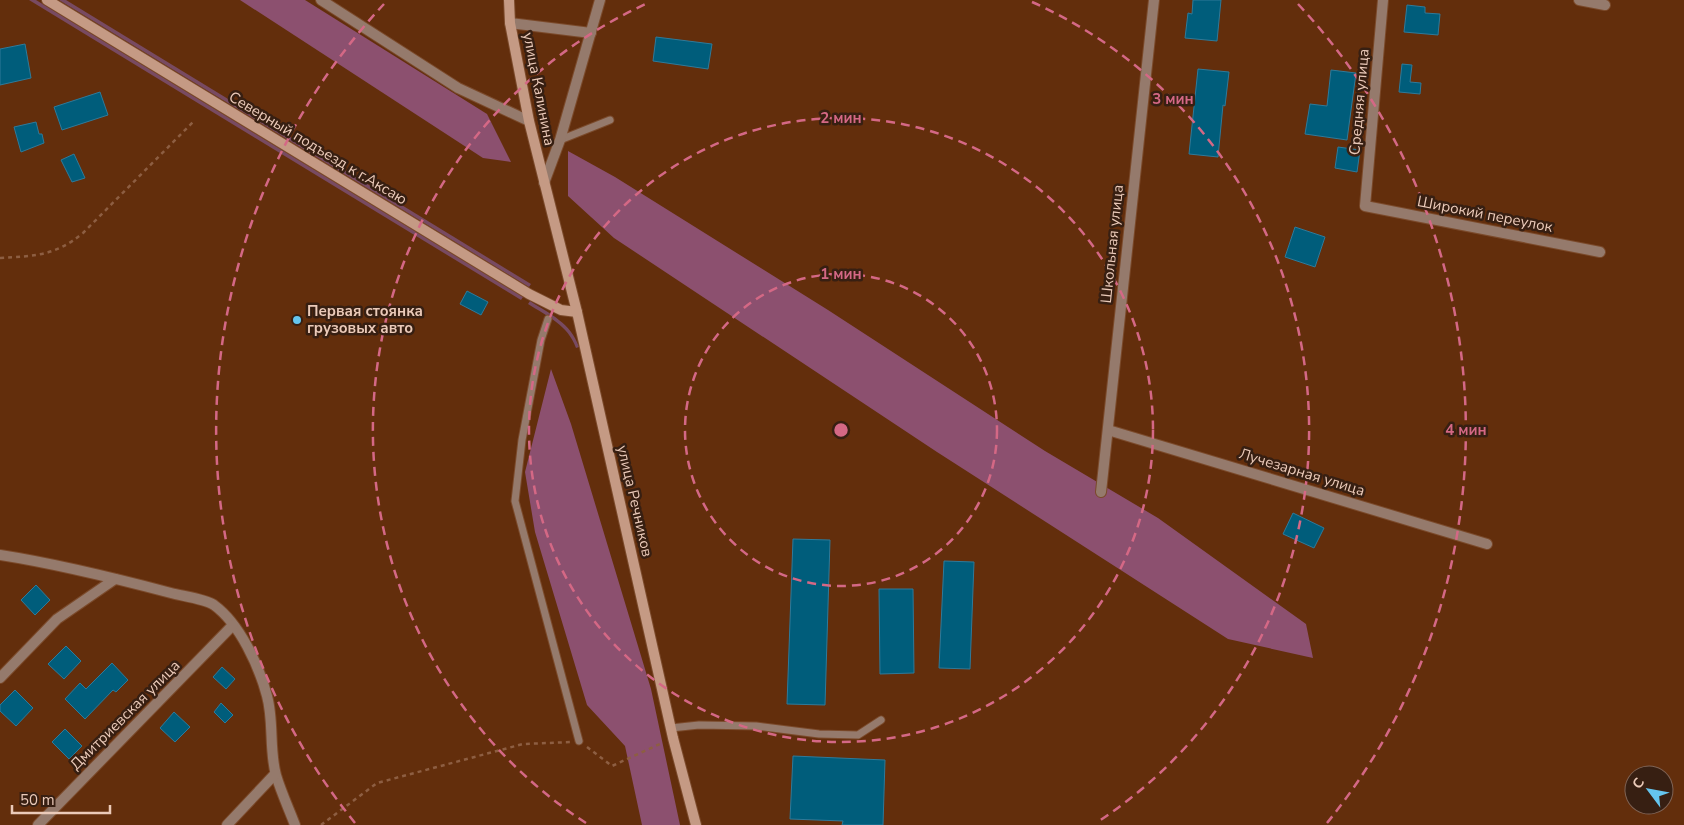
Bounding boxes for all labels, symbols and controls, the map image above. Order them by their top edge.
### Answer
street label: улица Калинина [518,31,560,147]
street label: Средняя улица [1344,48,1374,156]
street label: Северный подъезд к г.Аксаю [225,87,411,209]
text: 3 мин [1152,89,1194,109]
text: 2 мин [820,108,862,128]
street label: Школьная улица [1096,184,1128,304]
street label: Широкий переулок [1416,191,1554,237]
text: 1 мин [820,264,862,284]
place label: Первая стоянка грузовых авто [307,301,423,338]
marker: Первая стоянка грузовых авто [291,314,303,326]
text: 4 мин [1445,420,1487,440]
centre of rings [832,421,850,439]
street label: улица Речников [612,443,658,559]
street label: Лучезарная улица [1237,443,1367,501]
street label: Дмитриевская улица [66,656,184,774]
north arrow [1624,765,1674,815]
text: С [1628,774,1649,792]
scale bar [12,782,110,814]
text: 50 m [20,790,55,810]

